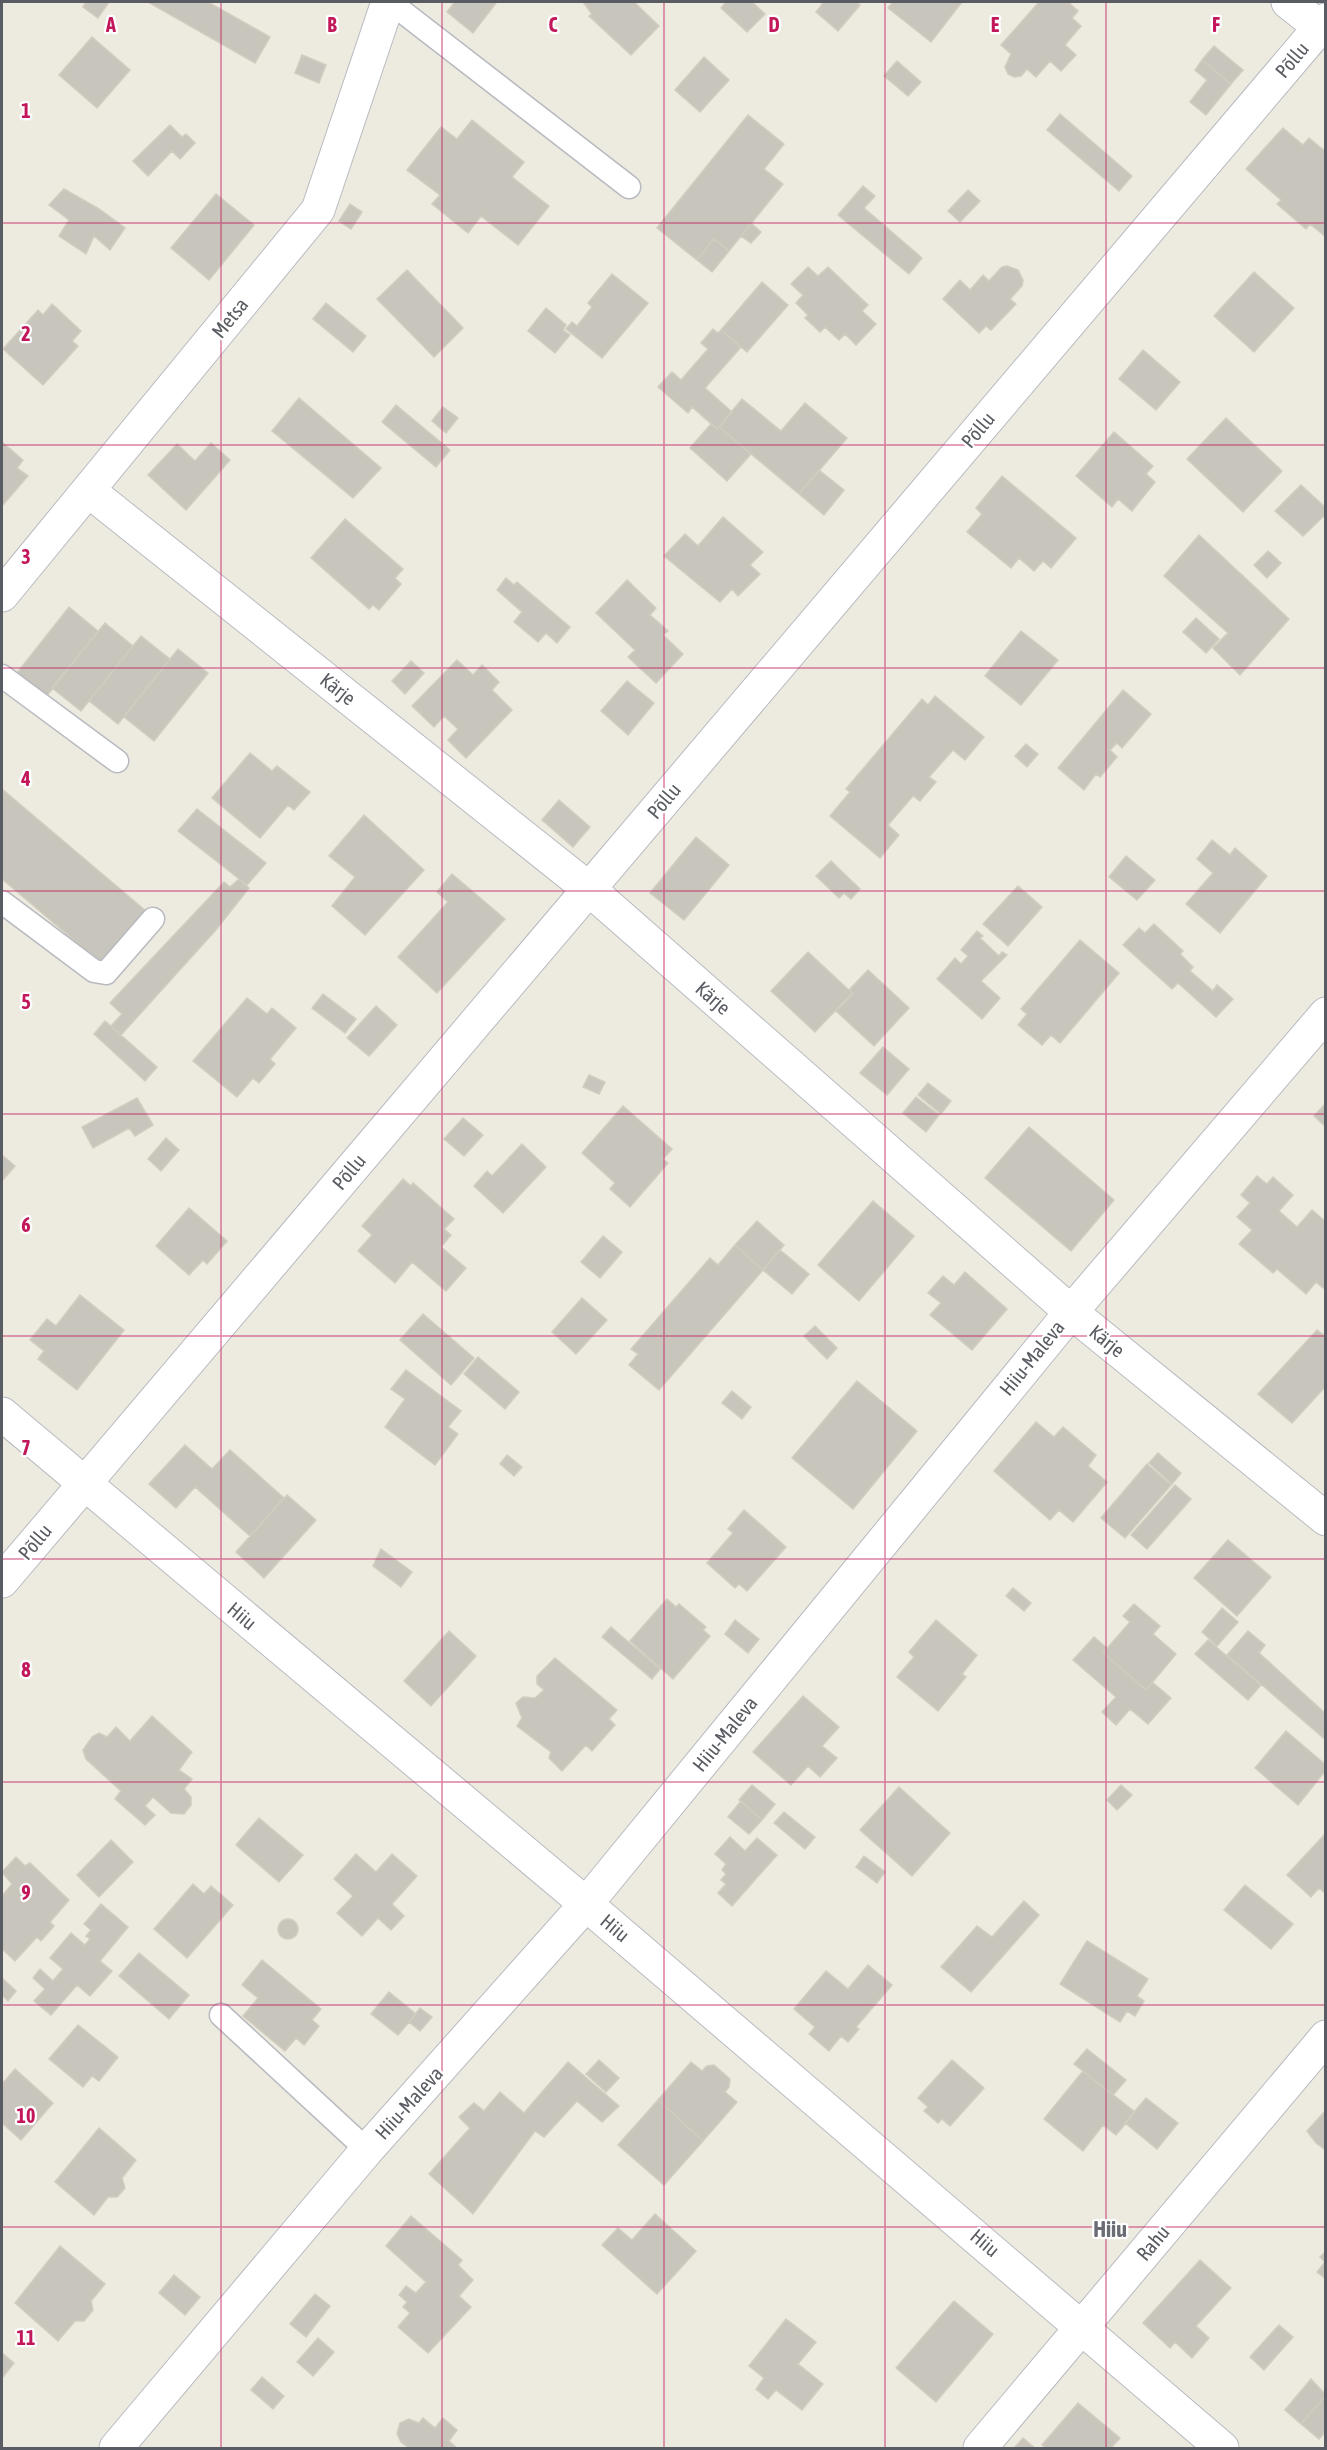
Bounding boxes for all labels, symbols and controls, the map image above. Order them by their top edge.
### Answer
text: A [105,13,116,36]
text: B [327,13,337,36]
text: C [549,13,558,36]
text: D [768,13,780,36]
text: E [991,13,1000,36]
text: F [1212,13,1220,36]
street label: Põllu [1270,37,1313,82]
text: 1 [21,99,31,122]
street label: Metsa [207,293,253,342]
text: 2 [21,322,31,345]
street label: Põllu [956,407,999,452]
text: 3 [21,545,31,568]
street label: Kärje [316,668,360,709]
text: 4 [20,767,31,790]
street label: Põllu [642,778,685,823]
street label: Kärje [691,976,735,1019]
text: 5 [21,990,31,1013]
street label: Põllu [327,1149,370,1194]
text: 6 [21,1213,31,1236]
street label: Hiiu-Maleva [995,1316,1069,1400]
street label: Kärje [1085,1320,1129,1362]
text: 7 [21,1436,31,1459]
street label: Põllu [13,1519,56,1564]
street label: Hiiu [223,1597,261,1634]
text: 8 [21,1658,31,1681]
street label: Hiiu-Maleva [688,1692,762,1776]
text: 9 [21,1881,31,1904]
street label: Hiiu [596,1909,634,1946]
street label: Hiiu-Maleva [370,2062,447,2144]
text: 10 [17,2104,35,2127]
district label: Hiiu [1093,2216,1127,2242]
street label: Rahu [1131,2220,1174,2265]
street label: Hiiu [966,2224,1004,2261]
text: 11 [17,2326,35,2349]

